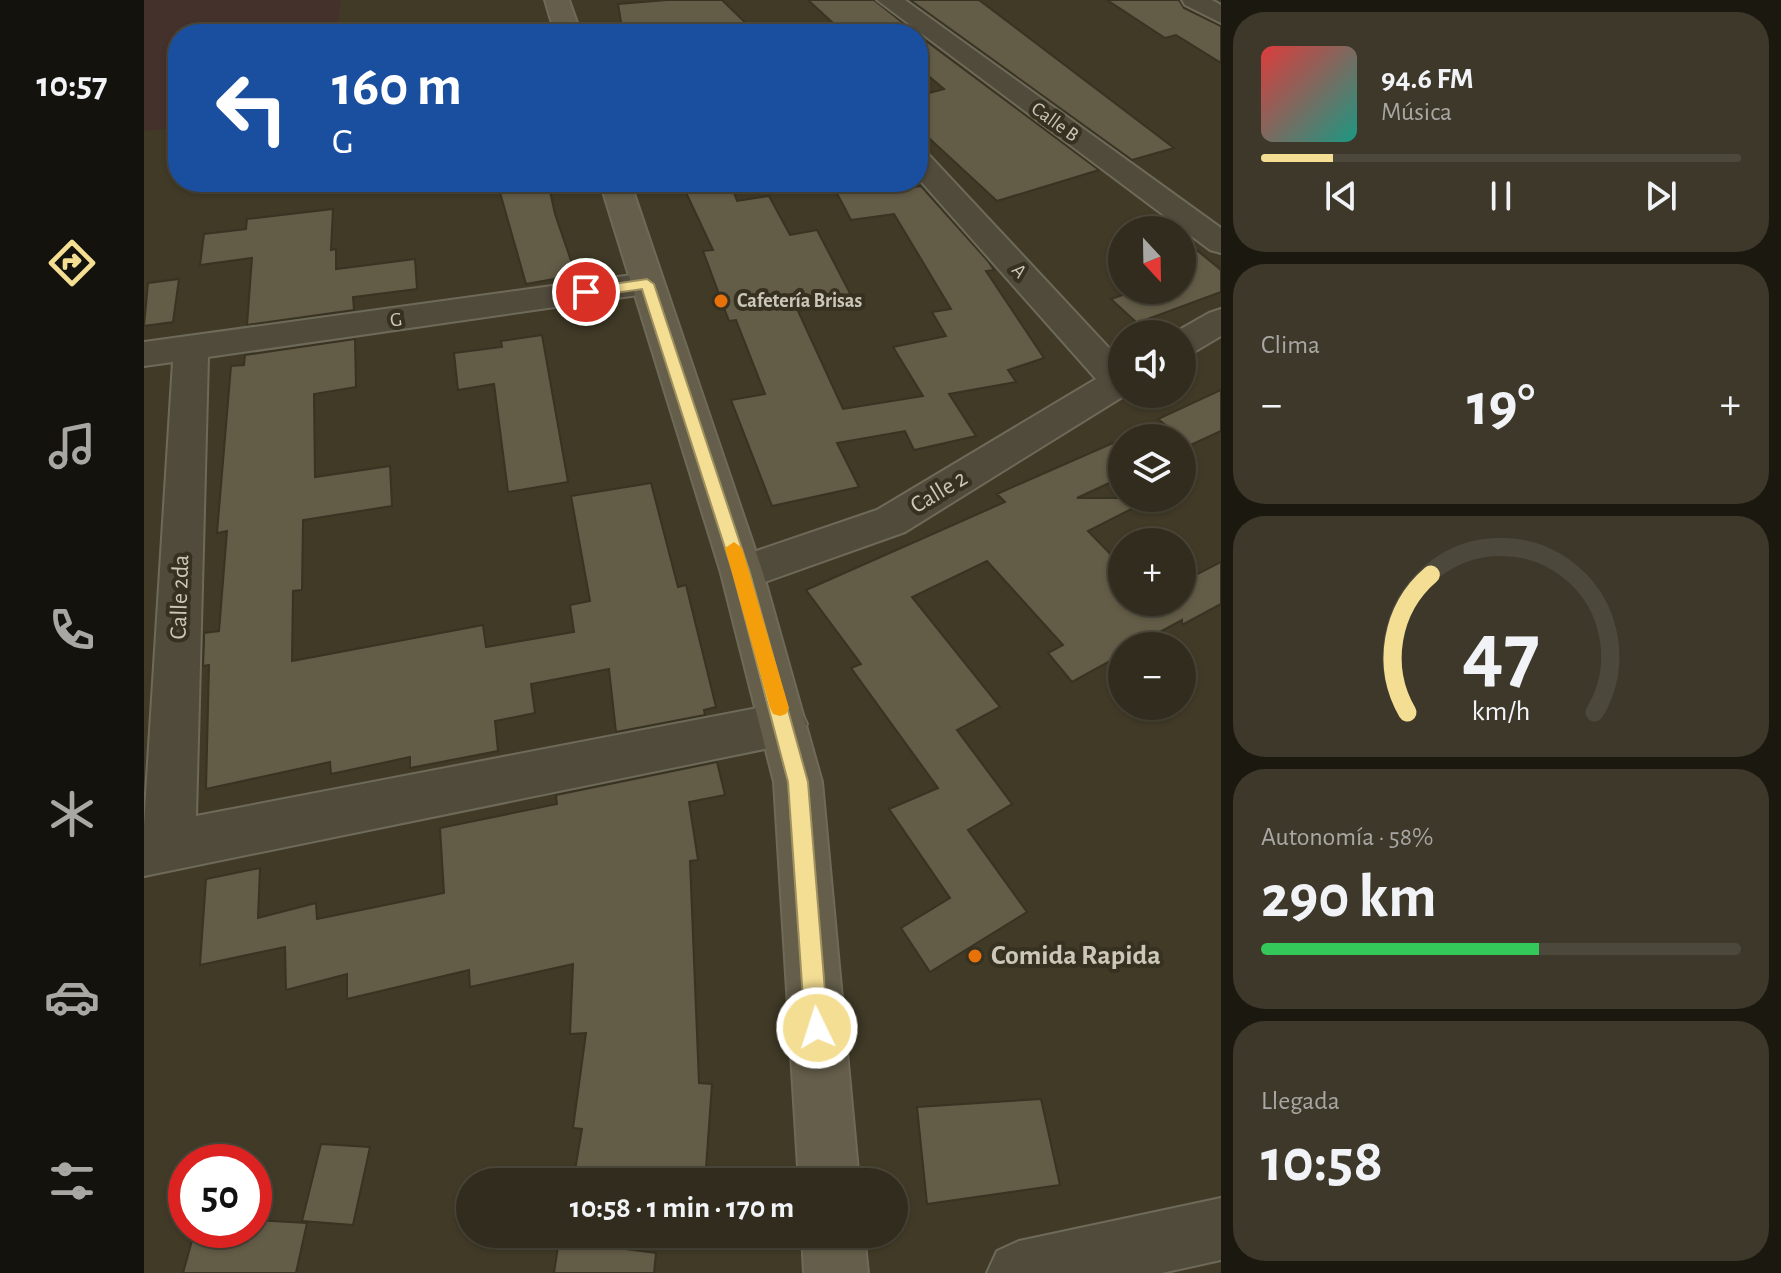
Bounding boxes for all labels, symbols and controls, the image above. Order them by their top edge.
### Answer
icon: left [200,56,304,160]
text: 160 m [332,59,462,115]
text: 94.6 FM [1381,64,1474,94]
text: 10:57 [36,67,108,103]
street label: Calle B [1028,98,1082,146]
text: Música [1381,99,1452,125]
text: G [332,124,354,160]
icon: previous [1319,174,1363,218]
icon: pause [1479,174,1523,218]
icon: next [1639,174,1683,218]
north arrow [1108,216,1196,304]
map controls [1108,216,1196,720]
icon: directions [44,235,100,291]
pin [552,258,620,326]
street label: A [1008,260,1031,282]
icon: arrive [564,270,608,314]
place label: Cafetería Brisas [737,291,862,311]
marker: Cafetería Brisas [712,292,730,310]
street label: G [389,309,403,331]
button: sound [1108,320,1196,408]
text: Clima [1261,332,1320,358]
text: 19° [1467,376,1535,436]
text: − [1261,383,1282,427]
text: + [1720,383,1741,427]
icon: music [44,418,100,474]
button: layers [1108,424,1196,512]
street label: Calle 2 [907,466,972,518]
button: + [1108,528,1196,616]
street label: Calle 2da [167,554,193,640]
icon: phone [44,602,100,658]
text: 47 [1462,611,1540,695]
button: − [1108,632,1196,720]
text: km/h [1472,697,1530,726]
icon: climate [44,786,100,842]
text: Autonomía · 58% [1261,824,1433,850]
text: 290 km [1261,868,1437,928]
place label: Comida Rapida [991,942,1161,970]
marker: Comida Rapida [966,947,984,965]
icon: car [44,969,100,1025]
position arrow [775,986,859,1070]
text: Llegada [1261,1088,1340,1114]
text: 10:58 [1261,1132,1383,1192]
speed limit sign: 50 [168,1144,272,1248]
icon: filters [44,1153,100,1209]
text: 10:58 · 1 min · 170 m [570,1193,794,1223]

